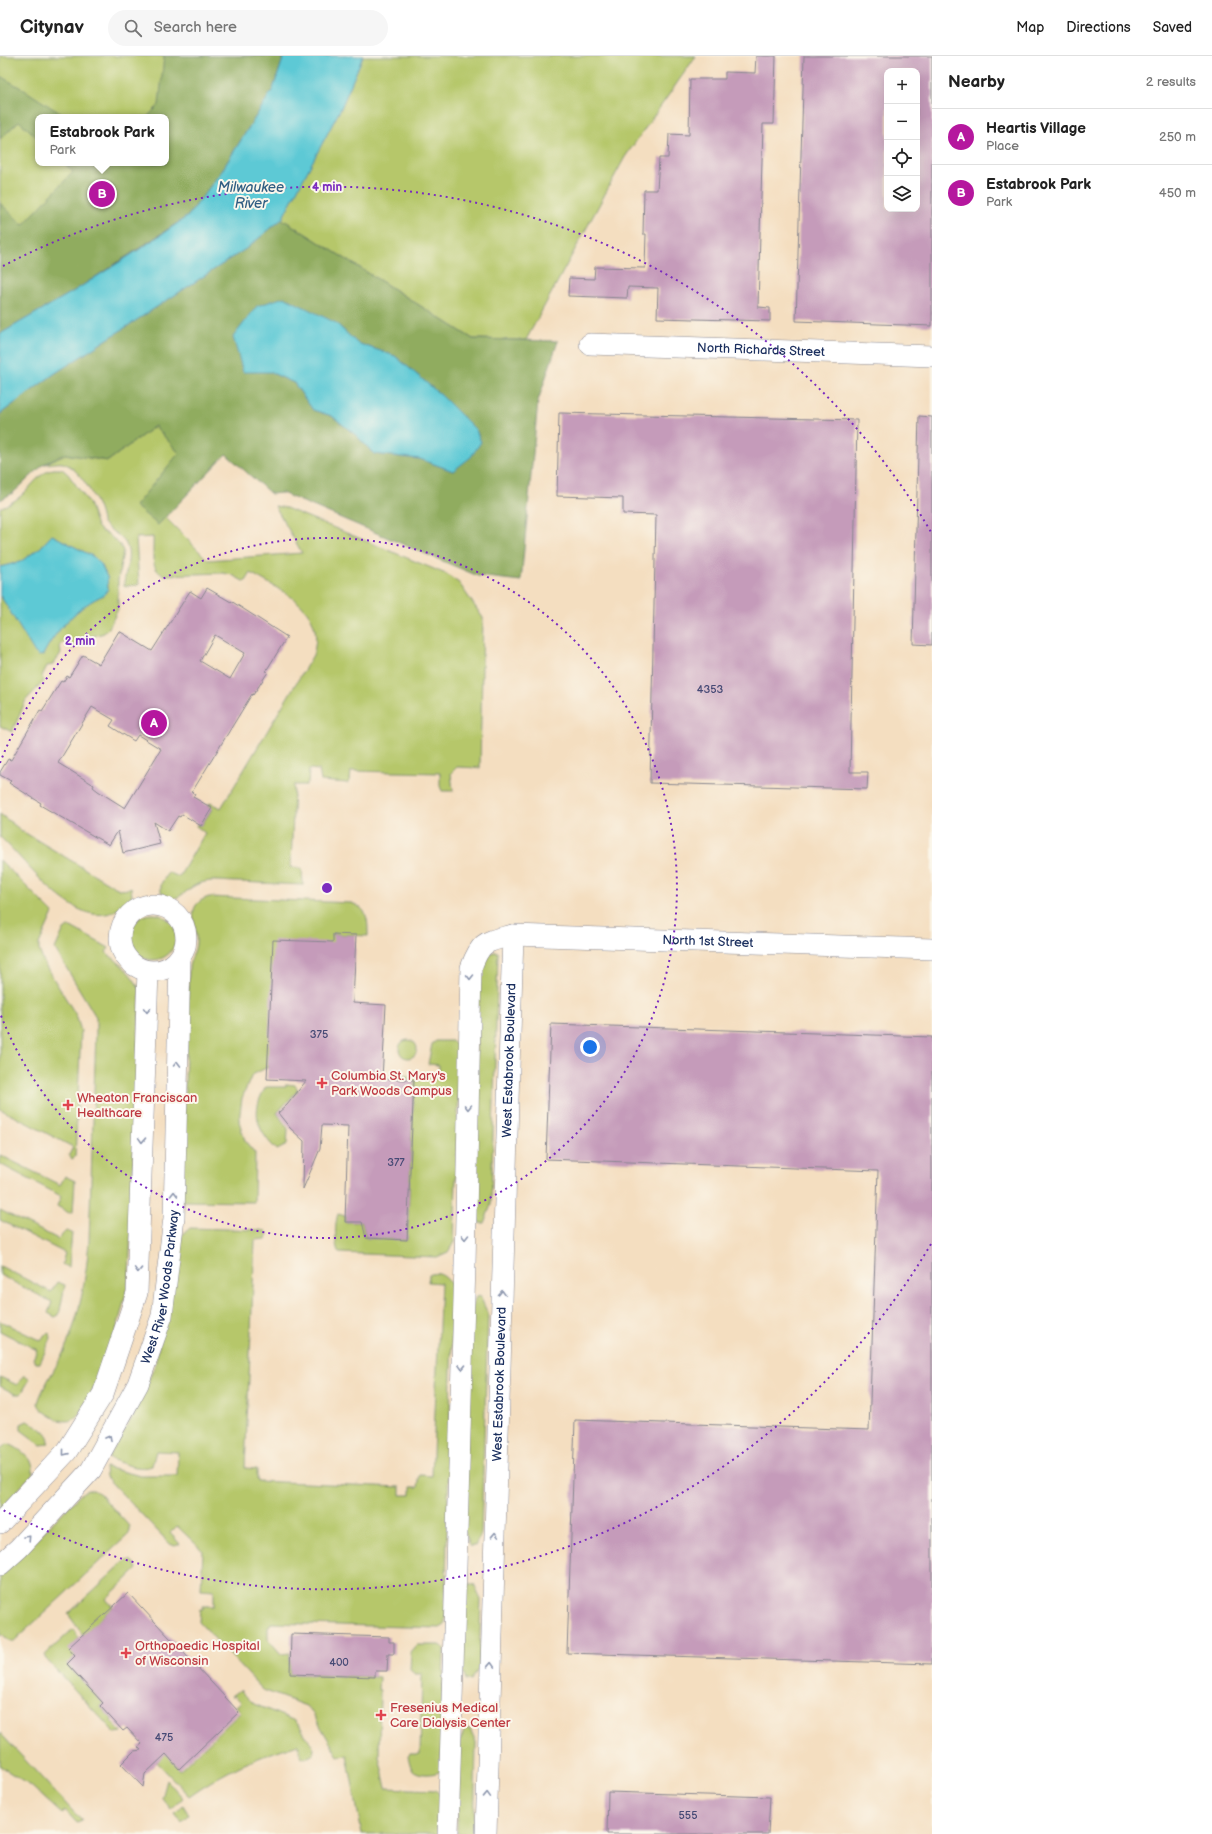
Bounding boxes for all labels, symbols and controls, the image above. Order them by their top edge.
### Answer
search box [108,10,388,46]
text: Citynav [20,16,84,39]
icon: search [122,17,144,39]
text: Search here [154,18,237,37]
text: Map [1016,19,1044,36]
text: Directions [1066,19,1131,36]
text: Saved [1153,19,1192,36]
map controls [884,68,920,212]
button: + [884,68,920,104]
text: Nearby [948,72,1005,92]
text: 2 results [1146,74,1196,90]
button: − [884,104,920,140]
popup [35,114,169,166]
text: Heartis Village [986,119,1086,138]
text: Estabrook Park [49,123,155,142]
text: A [957,129,965,145]
text: 250 m [1159,129,1196,145]
text: Place [986,138,1019,154]
button: locate [884,140,920,176]
text: Park [49,142,76,158]
text: Estabrook Park [986,175,1091,194]
button: layers [884,176,920,212]
pin: B [89,179,115,209]
water label: Milwaukee River [218,179,284,212]
text: 4 min [312,180,342,195]
text: B [956,185,966,201]
text: 450 m [1159,185,1196,201]
text: Park [986,194,1012,210]
street label: North Richards Street [697,340,825,360]
text: 2 min [65,634,95,649]
house number: 4353 [697,683,724,696]
pin: A [141,708,167,738]
centre of rings [320,881,334,895]
street label: North 1st Street [662,932,754,951]
one-way arrow [466,974,475,980]
street label: West Estabrook Boulevard [499,983,520,1138]
one-way arrow [143,1007,151,1013]
house number: 375 [310,1028,328,1041]
your location [580,1037,600,1057]
one-way arrow [173,1061,182,1067]
place label: Columbia St. Mary's Park Woods Campus [331,1068,452,1099]
marker: Columbia St. Mary's Park Woods Campus [316,1077,328,1089]
place label: Wheaton Franciscan Healthcare [77,1090,197,1121]
marker: Wheaton Franciscan Healthcare [62,1099,74,1111]
one-way arrow [464,1104,472,1110]
one-way arrow [138,1137,147,1143]
house number: 377 [387,1156,405,1169]
one-way arrow [170,1191,178,1197]
street label: West River Woods Parkway [138,1209,182,1366]
one-way arrow [461,1234,469,1240]
one-way arrow [134,1267,142,1273]
one-way arrow [498,1290,506,1296]
street label: West Estabrook Boulevard [489,1307,510,1462]
one-way arrow [457,1364,466,1370]
one-way arrow [104,1435,112,1442]
one-way arrow [62,1448,69,1455]
one-way arrow [491,1532,499,1538]
one-way arrow [23,1535,31,1543]
place label: Orthopaedic Hospital of Wisconsin [135,1638,260,1669]
marker: Orthopaedic Hospital of Wisconsin [120,1647,132,1659]
house number: 400 [329,1656,349,1669]
one-way arrow [487,1662,495,1668]
place label: Fresenius Medical Care Dialysis Center [390,1700,511,1731]
marker: Fresenius Medical Care Dialysis Center [375,1709,387,1721]
house number: 475 [155,1731,173,1744]
one-way arrow [483,1792,491,1798]
house number: 555 [679,1809,697,1822]

